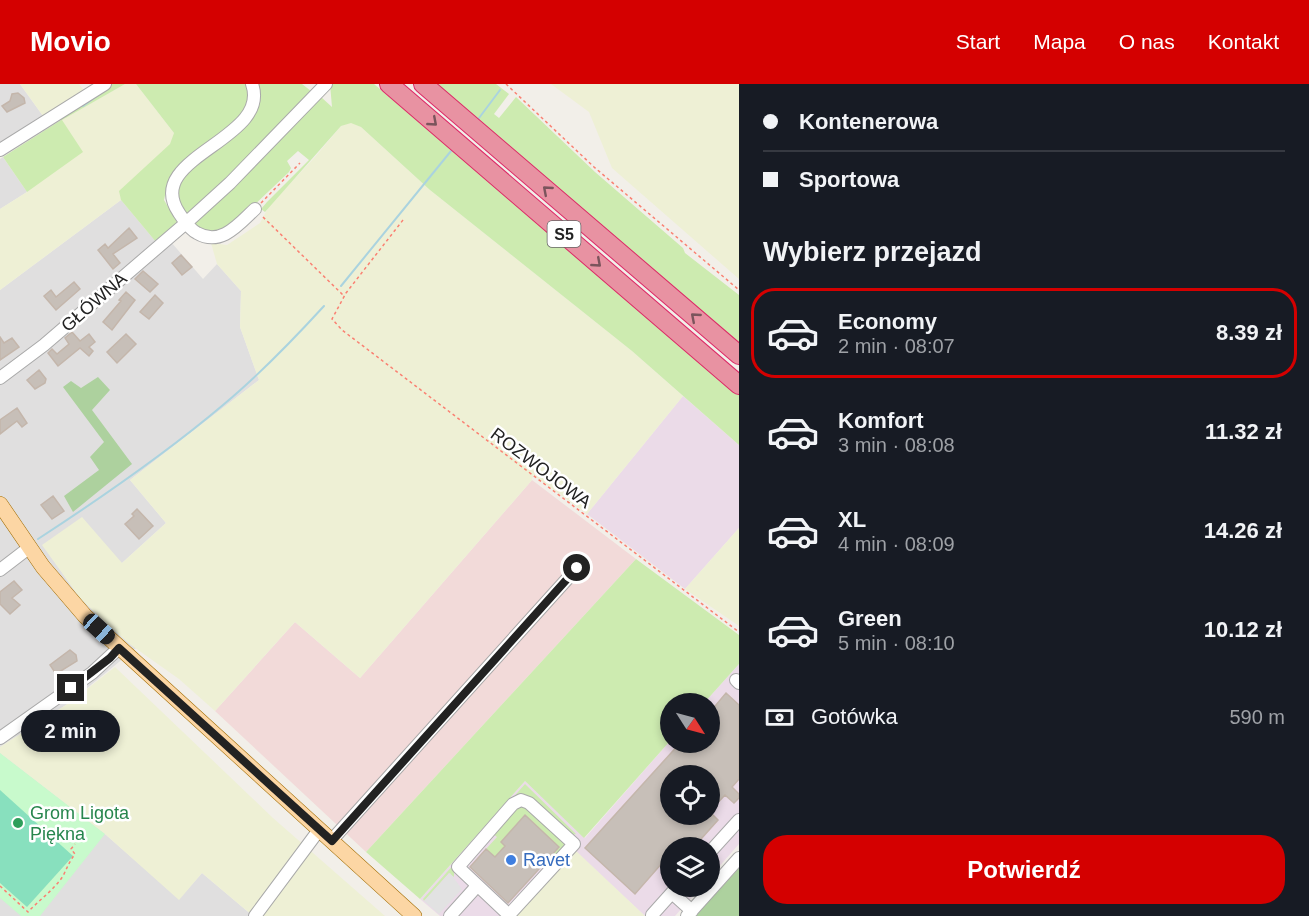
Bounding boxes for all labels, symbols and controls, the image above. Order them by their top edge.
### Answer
text: Movio [30,26,111,57]
text: Start [956,30,1000,53]
text: Mapa [1033,30,1086,53]
text: O nas [1119,30,1175,53]
text: Kontakt [1208,30,1279,53]
text: Kontenerowa [799,109,938,134]
one-way arrow [426,115,437,126]
text: Sportowa [799,167,899,192]
one-way arrow [543,186,554,197]
road number: S5 [548,221,580,247]
text: Wybierz przejazd [763,237,982,267]
one-way arrow [590,256,601,267]
street label: GŁÓWNA [57,267,131,336]
icon: car [766,306,820,360]
text: Economy [838,309,937,334]
one-way arrow [691,313,702,324]
text: 8.39 zł [1216,320,1282,345]
text: 2 min · 08:07 [838,335,955,357]
icon: car [766,405,820,459]
text: Komfort [838,408,924,433]
text: 11.32 zł [1205,419,1282,444]
street label: ROZWOJOWA [487,424,595,512]
text: 3 min · 08:08 [838,434,955,456]
icon: car [766,504,820,558]
text: XL [838,507,866,532]
text: 14.26 zł [1204,518,1282,543]
text: 4 min · 08:09 [838,533,955,555]
route start [563,554,590,581]
icon: car [766,603,820,657]
text: Green [838,606,902,631]
car [80,610,118,648]
text: 10.12 zł [1204,617,1282,642]
text: 5 min · 08:10 [838,632,955,654]
route end [57,674,84,701]
north arrow [660,693,720,753]
map controls [660,693,720,897]
icon: cash [763,701,796,734]
text: Gotówka [811,704,898,729]
text: 590 m [1229,706,1285,728]
callout: 2 min [22,709,121,751]
text: 2 min [44,720,97,742]
button: locate [660,765,720,825]
place label: Grom Ligota Piękna [30,803,130,844]
marker: Grom Ligota Piękna [11,816,25,830]
button: Potwierdź [763,835,1285,904]
button: layers [660,837,720,897]
place label: Ravet [523,850,570,870]
marker: Ravet [504,853,518,867]

